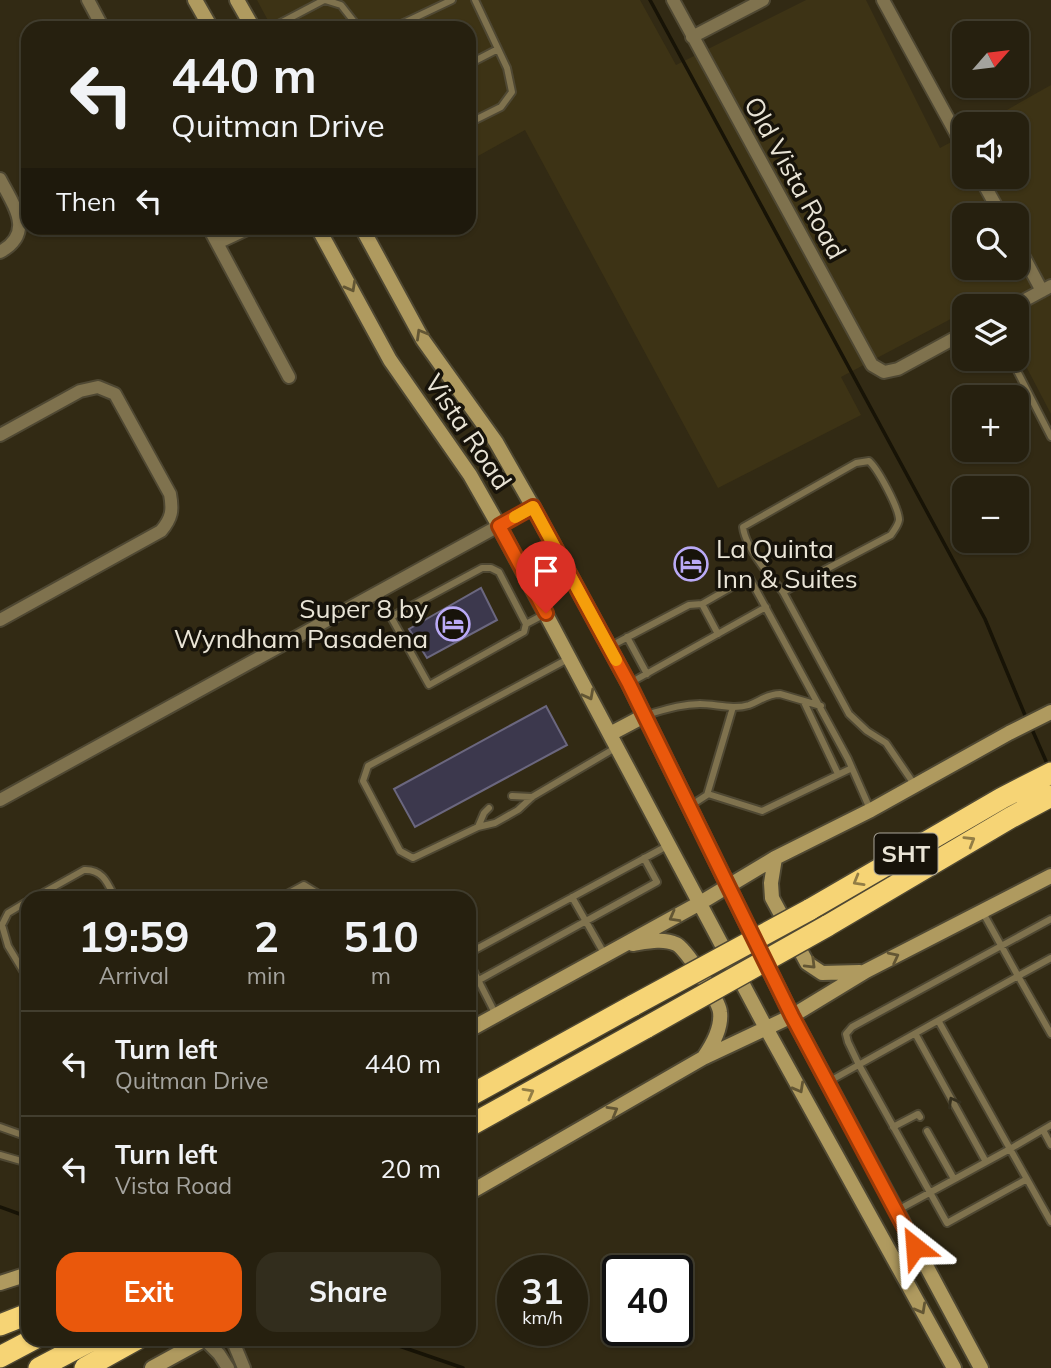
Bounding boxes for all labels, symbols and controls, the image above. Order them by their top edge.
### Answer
north arrow [952,21,1029,98]
map controls [952,21,1029,553]
text: 440 m [171,44,317,105]
icon: left [56,49,147,140]
street label: Old Vista Road [737,91,854,265]
text: Quitman Drive [171,105,385,145]
button: sound [952,112,1029,189]
icon: left [130,182,168,220]
text: Then [56,185,116,218]
button: search [952,203,1029,280]
one-way arrow [343,280,356,293]
button: layers [952,294,1029,371]
one-way arrow [416,329,429,342]
street label: Vista Road [418,368,519,496]
button: + [952,385,1029,462]
button: − [952,476,1029,553]
place label: La Quinta Inn & Suites [716,532,858,595]
pin [516,541,576,613]
hotel icon: La Quinta Inn & Suites [672,545,710,583]
icon: arrive [527,552,565,590]
place label: Super 8 by Wyndham Pasadena [174,592,428,655]
hotel icon: Super 8 by Wyndham Pasadena [434,605,472,643]
one-way arrow [581,688,594,700]
road number: SHT [874,834,937,874]
one-way arrow [962,837,975,850]
one-way arrow [853,873,866,886]
one-way arrow [669,909,681,922]
text: 19:59 [78,910,189,963]
text: 2 [254,910,279,963]
text: 510 [343,910,419,963]
one-way arrow [886,951,899,965]
one-way arrow [803,955,816,968]
text: Arrival [99,961,169,990]
text: min [247,961,286,990]
text: m [371,961,391,990]
text: Turn left [115,1033,217,1066]
icon: left [56,1045,94,1083]
text: 440 m [365,1047,441,1080]
text: Quitman Drive [115,1066,269,1095]
one-way arrow [791,1081,804,1093]
one-way arrow [521,1088,534,1101]
one-way arrow [948,1097,961,1109]
one-way arrow [606,1106,619,1119]
text: Turn left [115,1138,217,1171]
icon: left [56,1150,94,1188]
text: 20 m [380,1152,441,1185]
text: Vista Road [115,1171,232,1200]
position arrow [878,1210,952,1284]
button: Exit [56,1252,242,1332]
button: Share [256,1252,441,1332]
speed limit sign: 40 [602,1255,693,1346]
text: 31 [521,1269,564,1313]
one-way arrow [913,1301,926,1314]
text: km/h [522,1306,563,1329]

